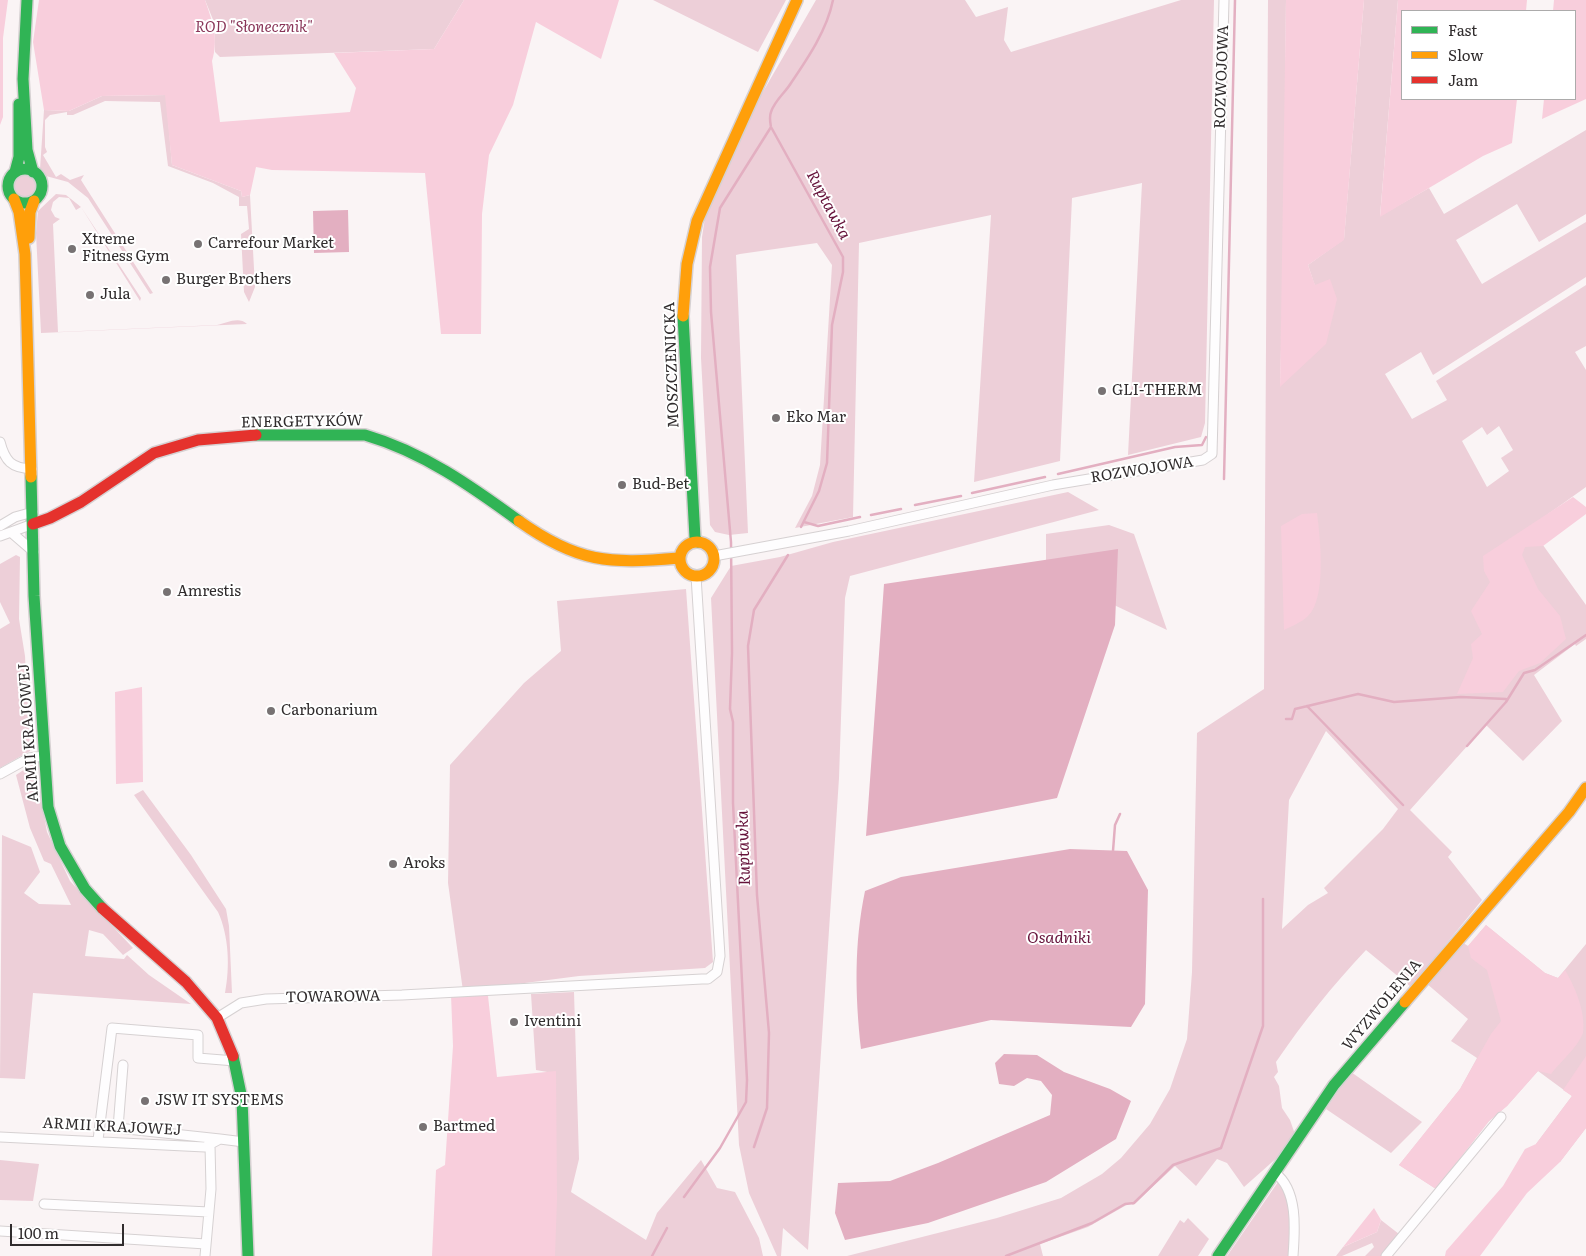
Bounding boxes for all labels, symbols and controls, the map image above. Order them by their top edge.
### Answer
legend [1401,10,1576,100]
text: Fast [1448,18,1477,41]
park label: ROD "Słonecznik" [195,19,313,37]
street label: ROZWOJOWA [1211,25,1233,129]
text: Slow [1448,43,1483,66]
text: Jam [1448,68,1478,91]
water label: Ruptawka [802,167,854,243]
place label: Xtreme Fitness Gym [82,231,170,266]
place label: Carrefour Market [208,235,334,253]
marker: Carrefour Market [192,238,204,250]
marker: Xtreme Fitness Gym [66,243,78,255]
place label: Burger Brothers [176,271,291,289]
marker: Burger Brothers [160,274,172,286]
place label: Jula [100,286,131,304]
marker: Jula [84,289,96,301]
street label: MOSZCZENICKA [661,302,683,428]
place label: GLI-THERM [1112,382,1202,400]
marker: GLI-THERM [1096,385,1108,397]
place label: Eko Mar [786,409,846,427]
street label: ENERGETYKÓW [241,412,363,432]
marker: Eko Mar [770,412,782,424]
street label: ROZWOJOWA [1089,453,1195,487]
place label: Bud-Bet [632,476,689,494]
marker: Bud-Bet [616,479,628,491]
place label: Amrestis [177,583,241,601]
marker: Amrestis [161,586,173,598]
street label: ARMII KRAJOWEJ [15,663,43,803]
place label: Carbonarium [281,702,378,720]
marker: Carbonarium [265,705,277,717]
water label: Ruptawka [733,810,755,886]
place label: Aroks [403,855,445,873]
marker: Aroks [387,858,399,870]
water label: Osadniki [1027,928,1091,948]
street label: WYZWOLENIA [1339,956,1425,1054]
street label: TOWAROWA [285,987,381,1007]
place label: Iventini [524,1013,581,1031]
marker: Iventini [508,1016,520,1028]
place label: JSW IT SYSTEMS [155,1092,284,1110]
marker: JSW IT SYSTEMS [139,1095,151,1107]
street label: ARMII KRAJOWEJ [42,1114,182,1140]
place label: Bartmed [433,1118,495,1136]
marker: Bartmed [417,1121,429,1133]
scale bar [12,1214,126,1246]
text: 100 m [18,1221,59,1244]

